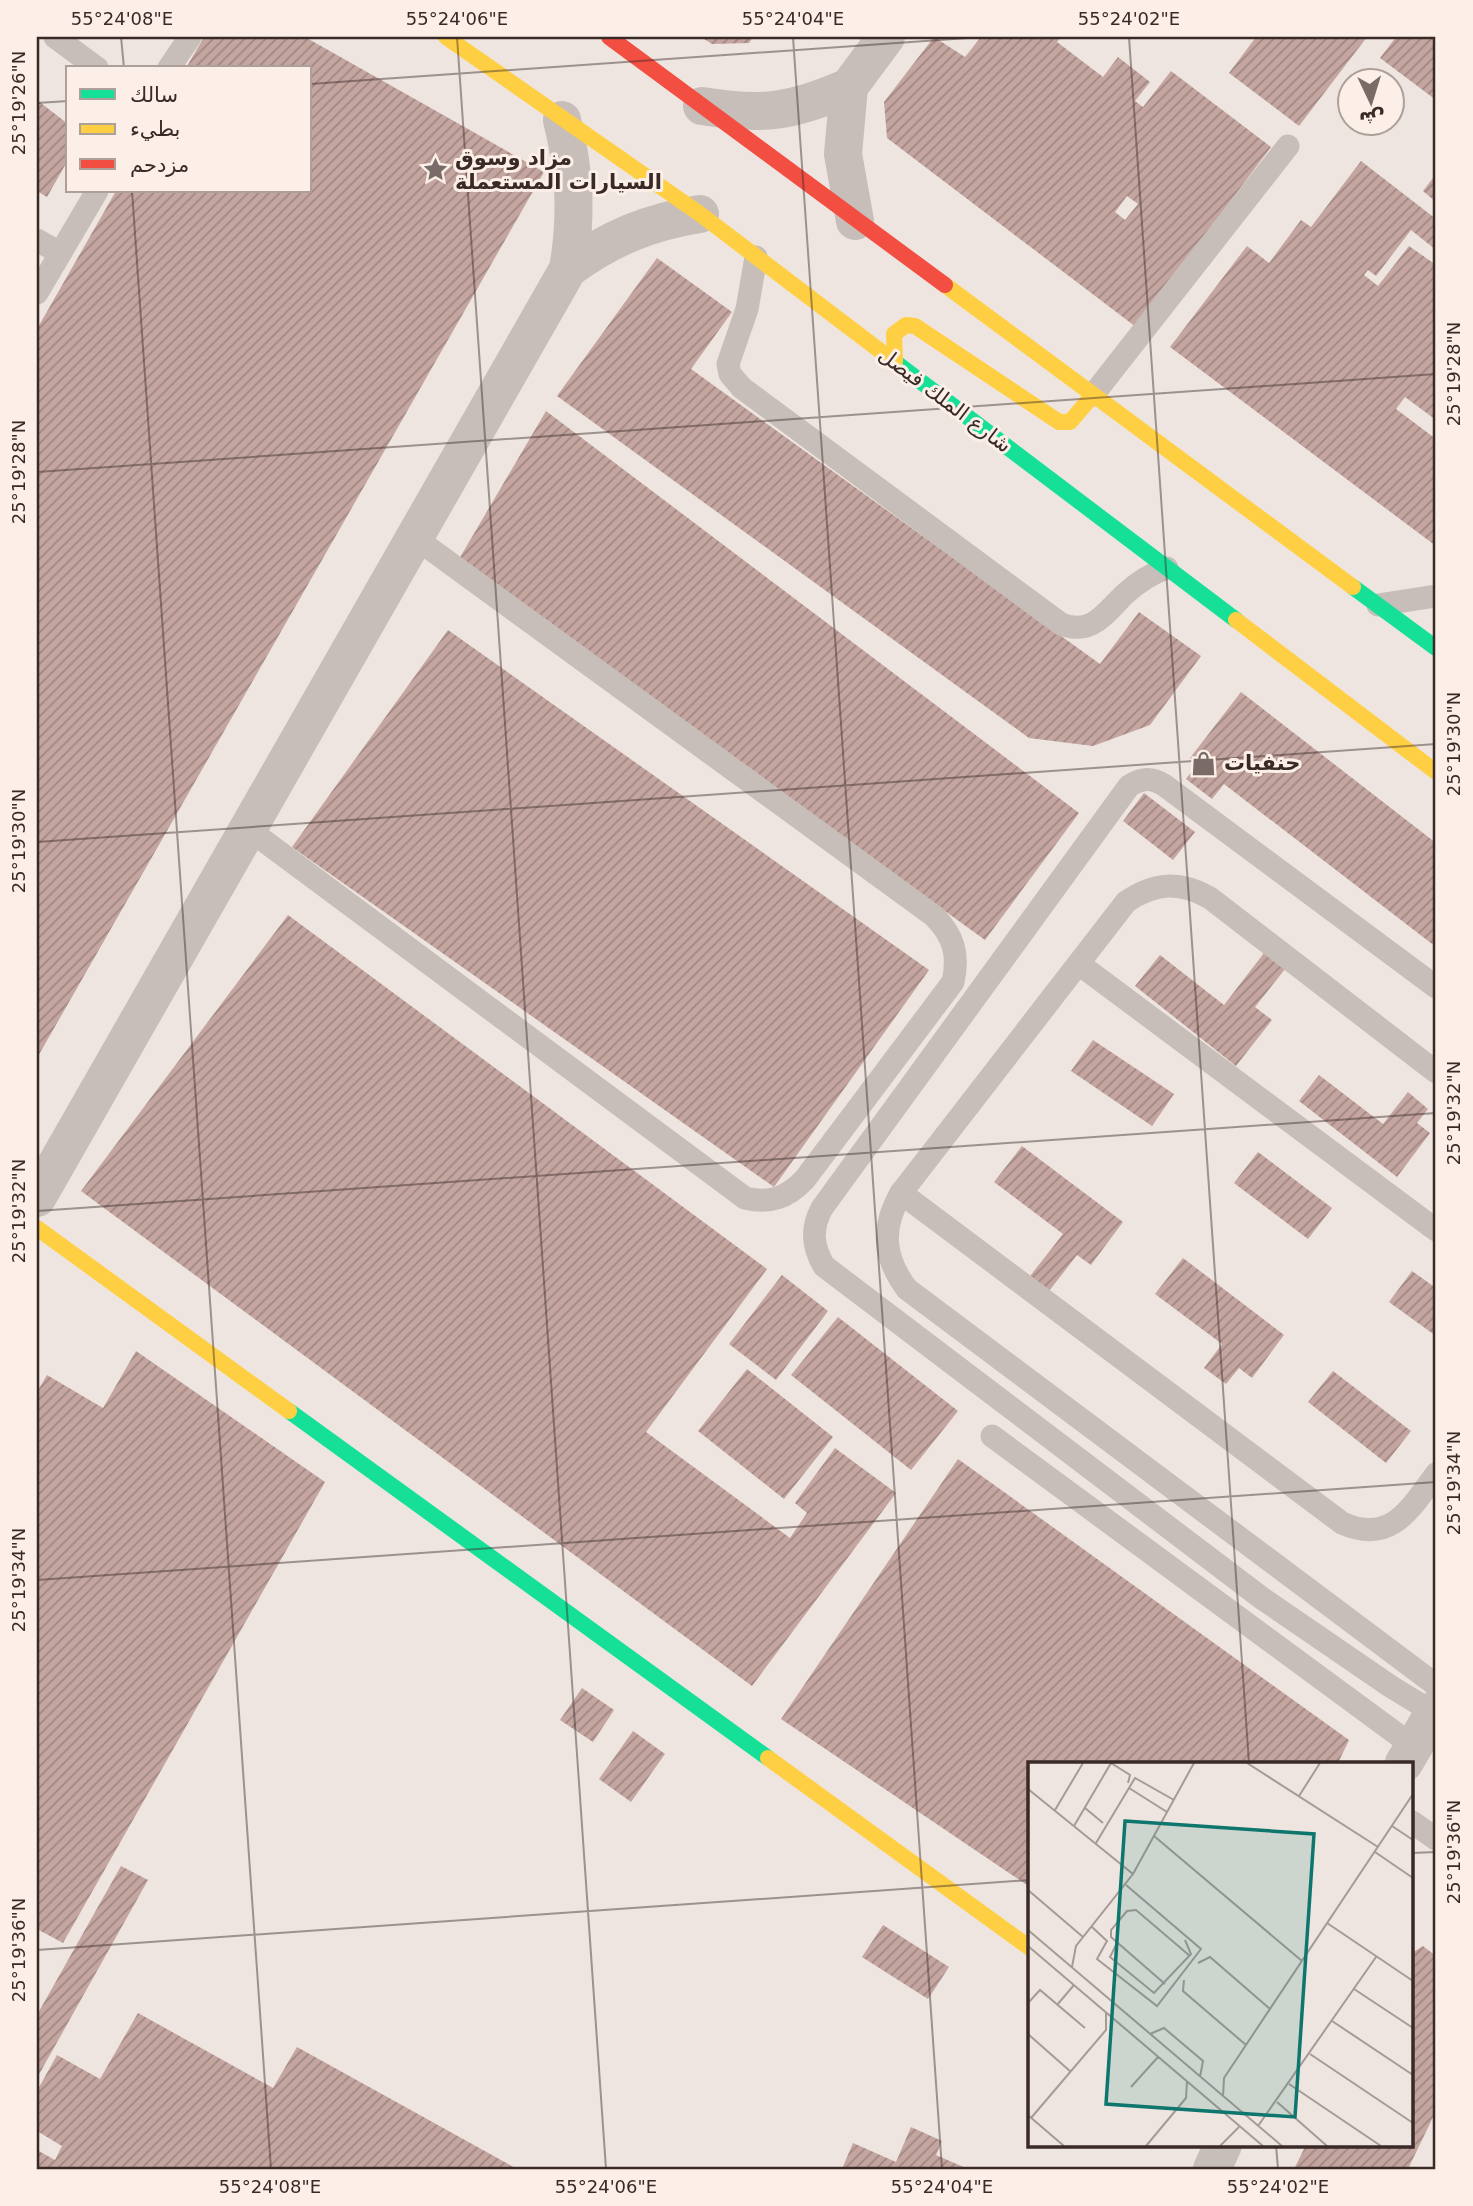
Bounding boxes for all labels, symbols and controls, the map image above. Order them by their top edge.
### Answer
text: 55°24'08"E [71,8,173,29]
text: 55°24'06"E [406,8,508,29]
text: 55°24'04"E [742,8,844,29]
text: 55°24'02"E [1078,8,1180,29]
text: 25°19'26"N [8,51,29,155]
legend [66,66,312,192]
north arrow [1336,66,1406,136]
text: سالك [130,83,178,107]
text: ش [1358,106,1386,131]
text: بطيء [130,117,180,141]
place label: مزاد وسوق السيارات المستعملة [455,146,662,194]
text: مزدحم [130,153,189,178]
place icon: مزاد وسوق السيارات المستعملة [421,156,449,184]
text: 25°19'28"N [1443,322,1464,426]
street label: شارع الملك فيصل [874,342,1016,458]
text: 25°19'28"N [8,420,29,524]
text: 25°19'30"N [1443,692,1464,796]
shop icon: حنفيات [1190,749,1218,777]
place label: حنفيات [1224,751,1300,775]
text: 25°19'30"N [8,789,29,893]
text: 25°19'32"N [1443,1061,1464,1165]
text: 25°19'32"N [8,1159,29,1263]
text: 25°19'34"N [1443,1431,1464,1535]
text: 25°19'34"N [8,1528,29,1632]
inset map [1028,1762,1414,2146]
text: 25°19'36"N [1443,1800,1464,1904]
text: 25°19'36"N [8,1898,29,2002]
text: 55°24'08"E [219,2176,321,2197]
text: 55°24'06"E [555,2176,657,2197]
text: 55°24'04"E [891,2176,993,2197]
text: 55°24'02"E [1227,2176,1329,2197]

